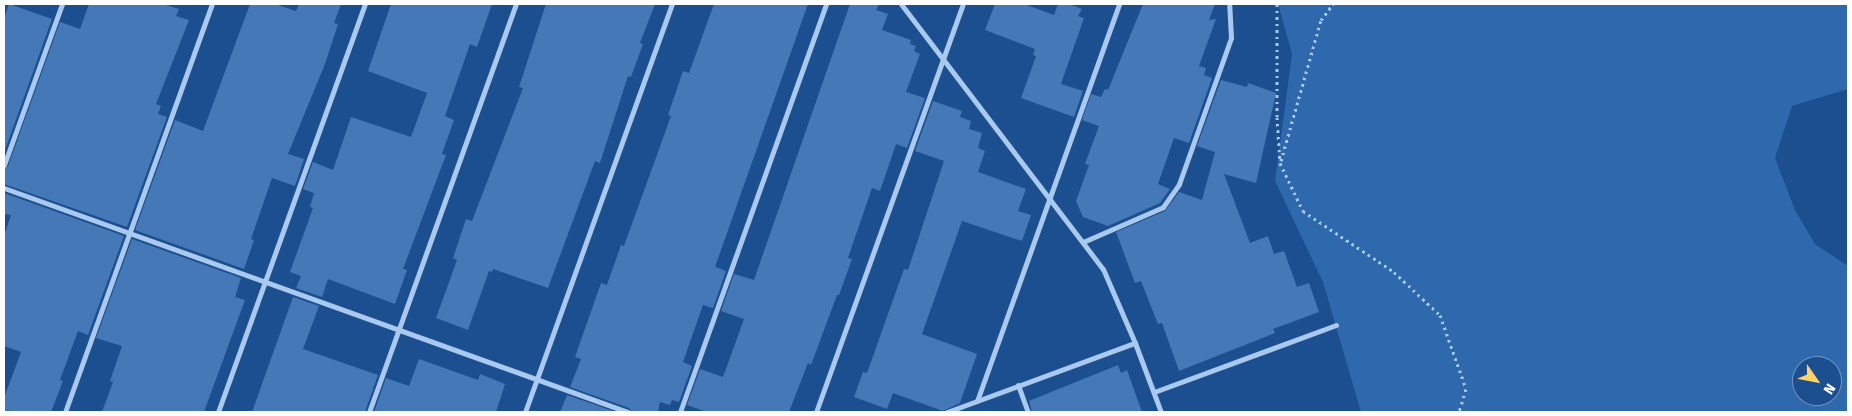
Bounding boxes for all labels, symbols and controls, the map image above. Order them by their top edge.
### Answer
north arrow [1792,356,1842,406]
text: N [1820,380,1839,397]

